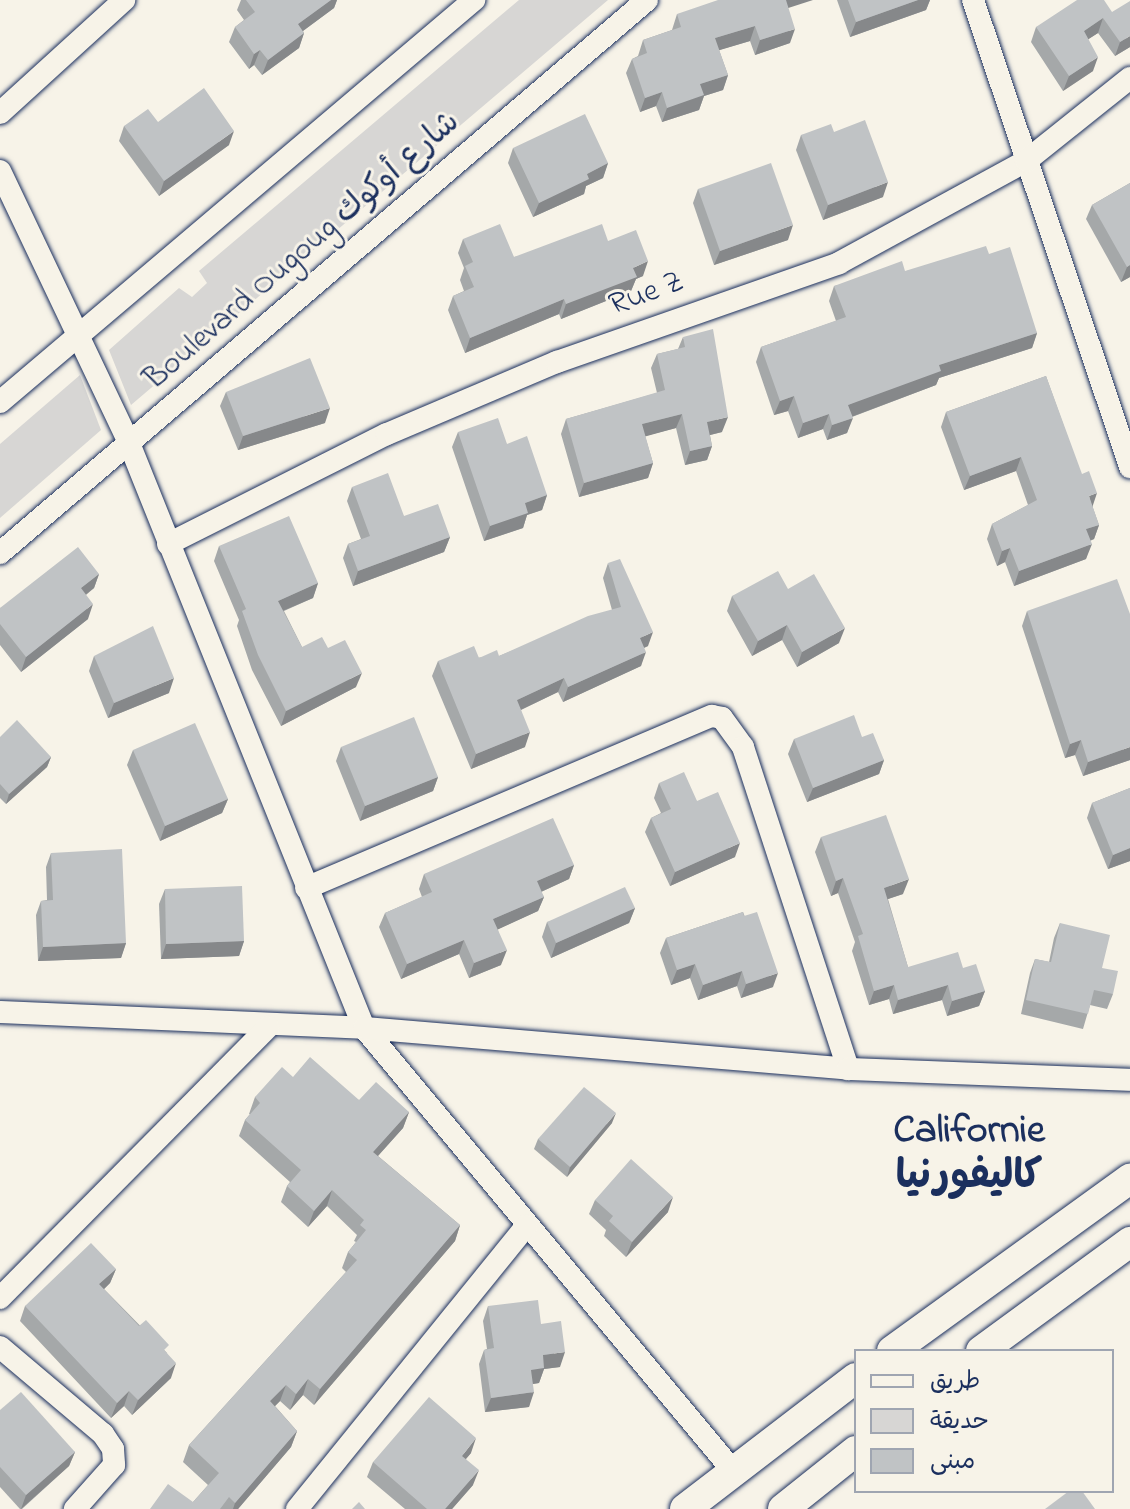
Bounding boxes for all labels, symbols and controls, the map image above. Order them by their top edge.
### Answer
street label: Boulevard Ougoug شارع أوكوك [137,104,469,400]
street label: Rue Z [605,264,689,326]
district label: Californie كاليفورنيا [893,1108,1045,1202]
legend [854,1349,1114,1493]
text: طريق [930,1365,980,1400]
text: حديقة [930,1405,989,1440]
text: مبنى [930,1445,975,1480]

